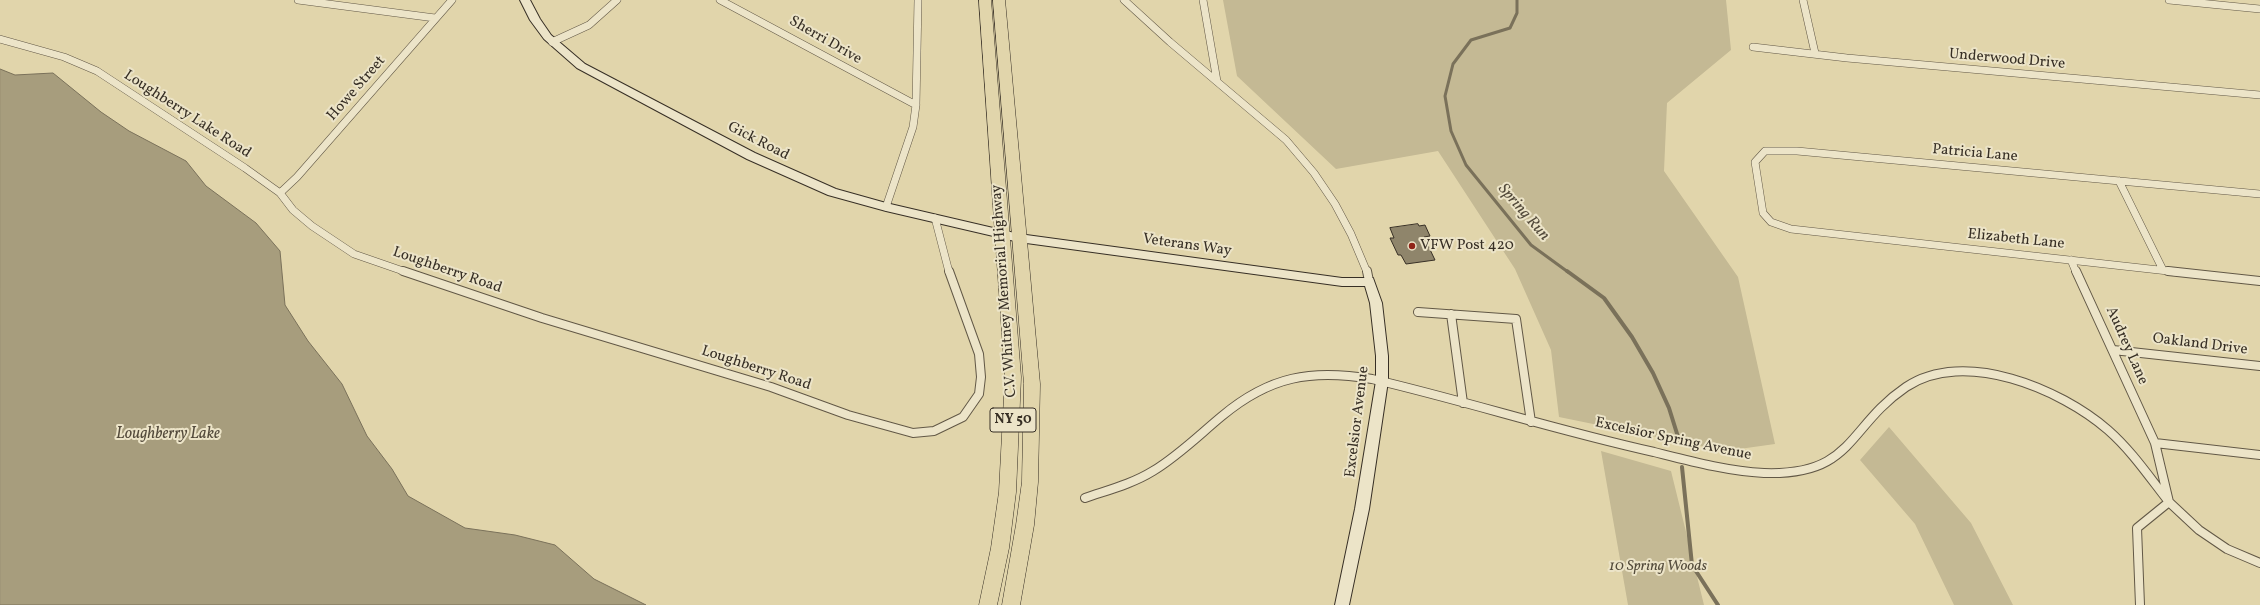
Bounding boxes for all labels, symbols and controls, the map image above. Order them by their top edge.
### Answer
street label: Sherri Drive [785,13,865,69]
street label: Underwood Drive [1948,46,2066,74]
street label: Howe Street [324,53,390,125]
street label: Loughberry Lake Road [120,67,254,163]
street label: Gick Road [724,119,792,165]
street label: Patricia Lane [1932,141,2018,167]
water label: Spring Run [1493,181,1553,245]
street label: C.V. Whitney Memorial Highway [989,184,1021,398]
street label: Elizabeth Lane [1967,226,2065,254]
street label: Veterans Way [1141,231,1233,261]
place label: VFW Post 420 [1420,237,1514,255]
marker: VFW Post 420 [1407,241,1417,251]
street label: Loughberry Road [390,244,504,298]
street label: Audrey Lane [2101,304,2151,388]
street label: Oakland Drive [2151,330,2249,360]
street label: Loughberry Road [699,343,813,395]
street label: Excelsior Avenue [1342,365,1374,479]
road number: NY 50 [990,408,1036,432]
street label: Excelsior Spring Avenue [1593,415,1753,465]
water label: Loughberry Lake [116,425,220,445]
park label: 10 Spring Woods [1609,558,1707,576]

